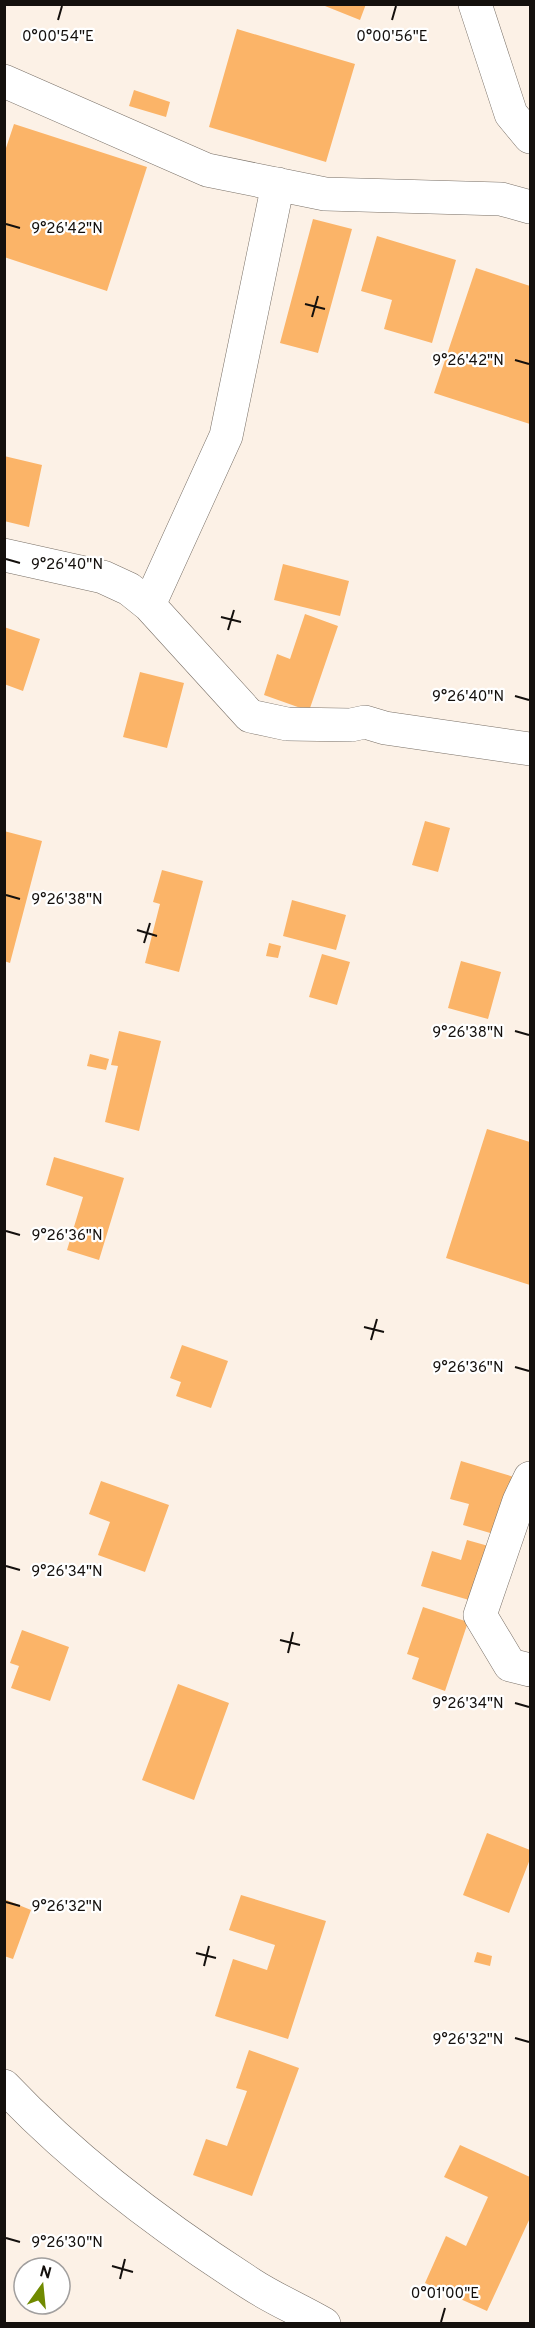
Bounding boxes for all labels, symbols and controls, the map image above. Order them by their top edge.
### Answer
text: 0°00'54"E [22,28,94,47]
text: 0°00'56"E [356,28,428,47]
text: 9°26'42"N [31,220,103,239]
text: 9°26'42"N [432,352,504,371]
text: 9°26'40"N [31,556,103,575]
text: 9°26'40"N [432,688,504,707]
text: 9°26'38"N [31,891,103,910]
text: 9°26'38"N [432,1024,504,1043]
text: 9°26'36"N [31,1227,103,1246]
text: 9°26'36"N [432,1359,504,1378]
text: 9°26'34"N [31,1563,103,1582]
text: 9°26'34"N [432,1695,504,1714]
text: 9°26'32"N [31,1898,103,1917]
text: 9°26'32"N [432,2031,504,2050]
text: 9°26'30"N [31,2234,103,2253]
north arrow [12,2256,72,2316]
text: N [37,2262,54,2285]
text: 0°01'00"E [411,2285,479,2304]

